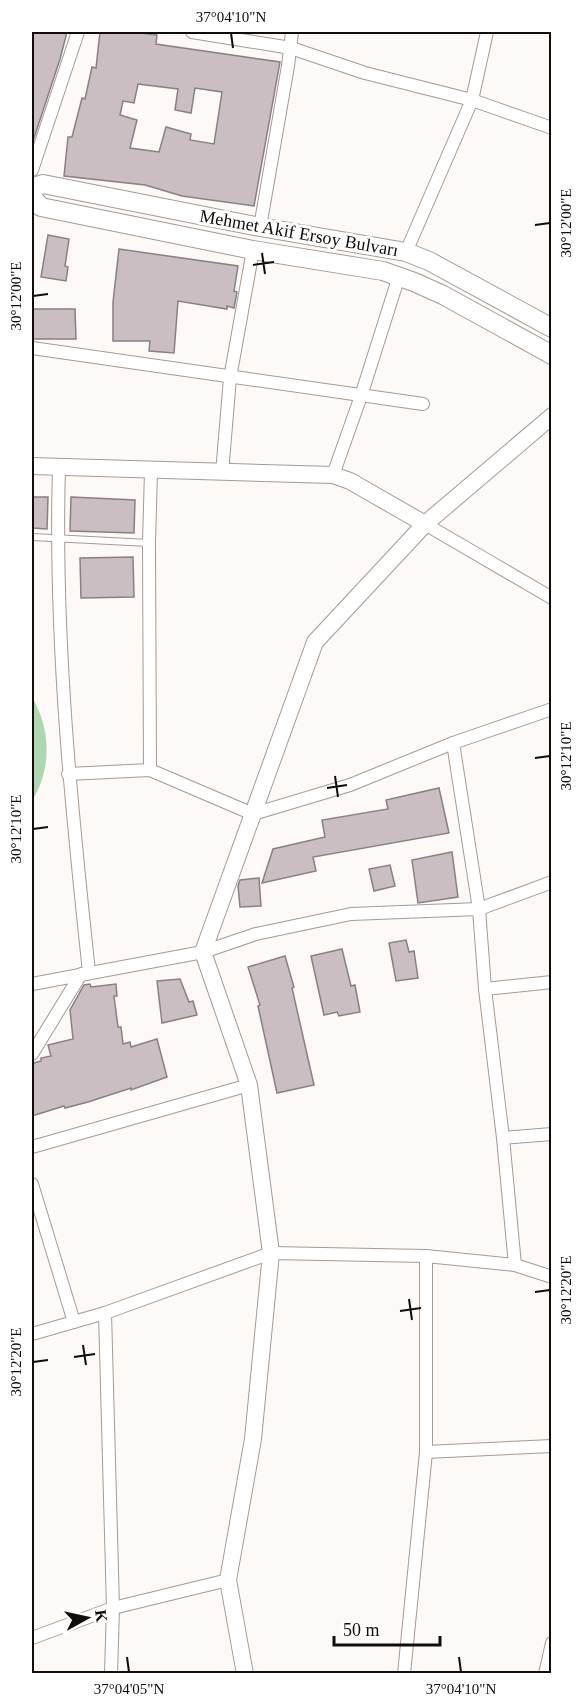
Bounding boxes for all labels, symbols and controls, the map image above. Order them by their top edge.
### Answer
text: 37°04'10"N [196,9,266,25]
text: 30°12'00"E [558,189,574,258]
street label: Mehmet Akif Ersoy Bulvarı [198,206,400,260]
text: 30°12'00"E [8,262,24,331]
text: 30°12'10"E [558,722,574,791]
text: 30°12'10"E [8,795,24,864]
text: 30°12'20"E [558,1256,574,1325]
text: 30°12'20"E [8,1328,24,1397]
north arrow [57,1588,117,1648]
text: K [92,1609,111,1624]
scale bar [334,1609,440,1647]
text: 50 m [343,1620,380,1640]
text: 37°04'05"N [94,1681,164,1697]
text: 37°04'10"N [426,1681,496,1697]

